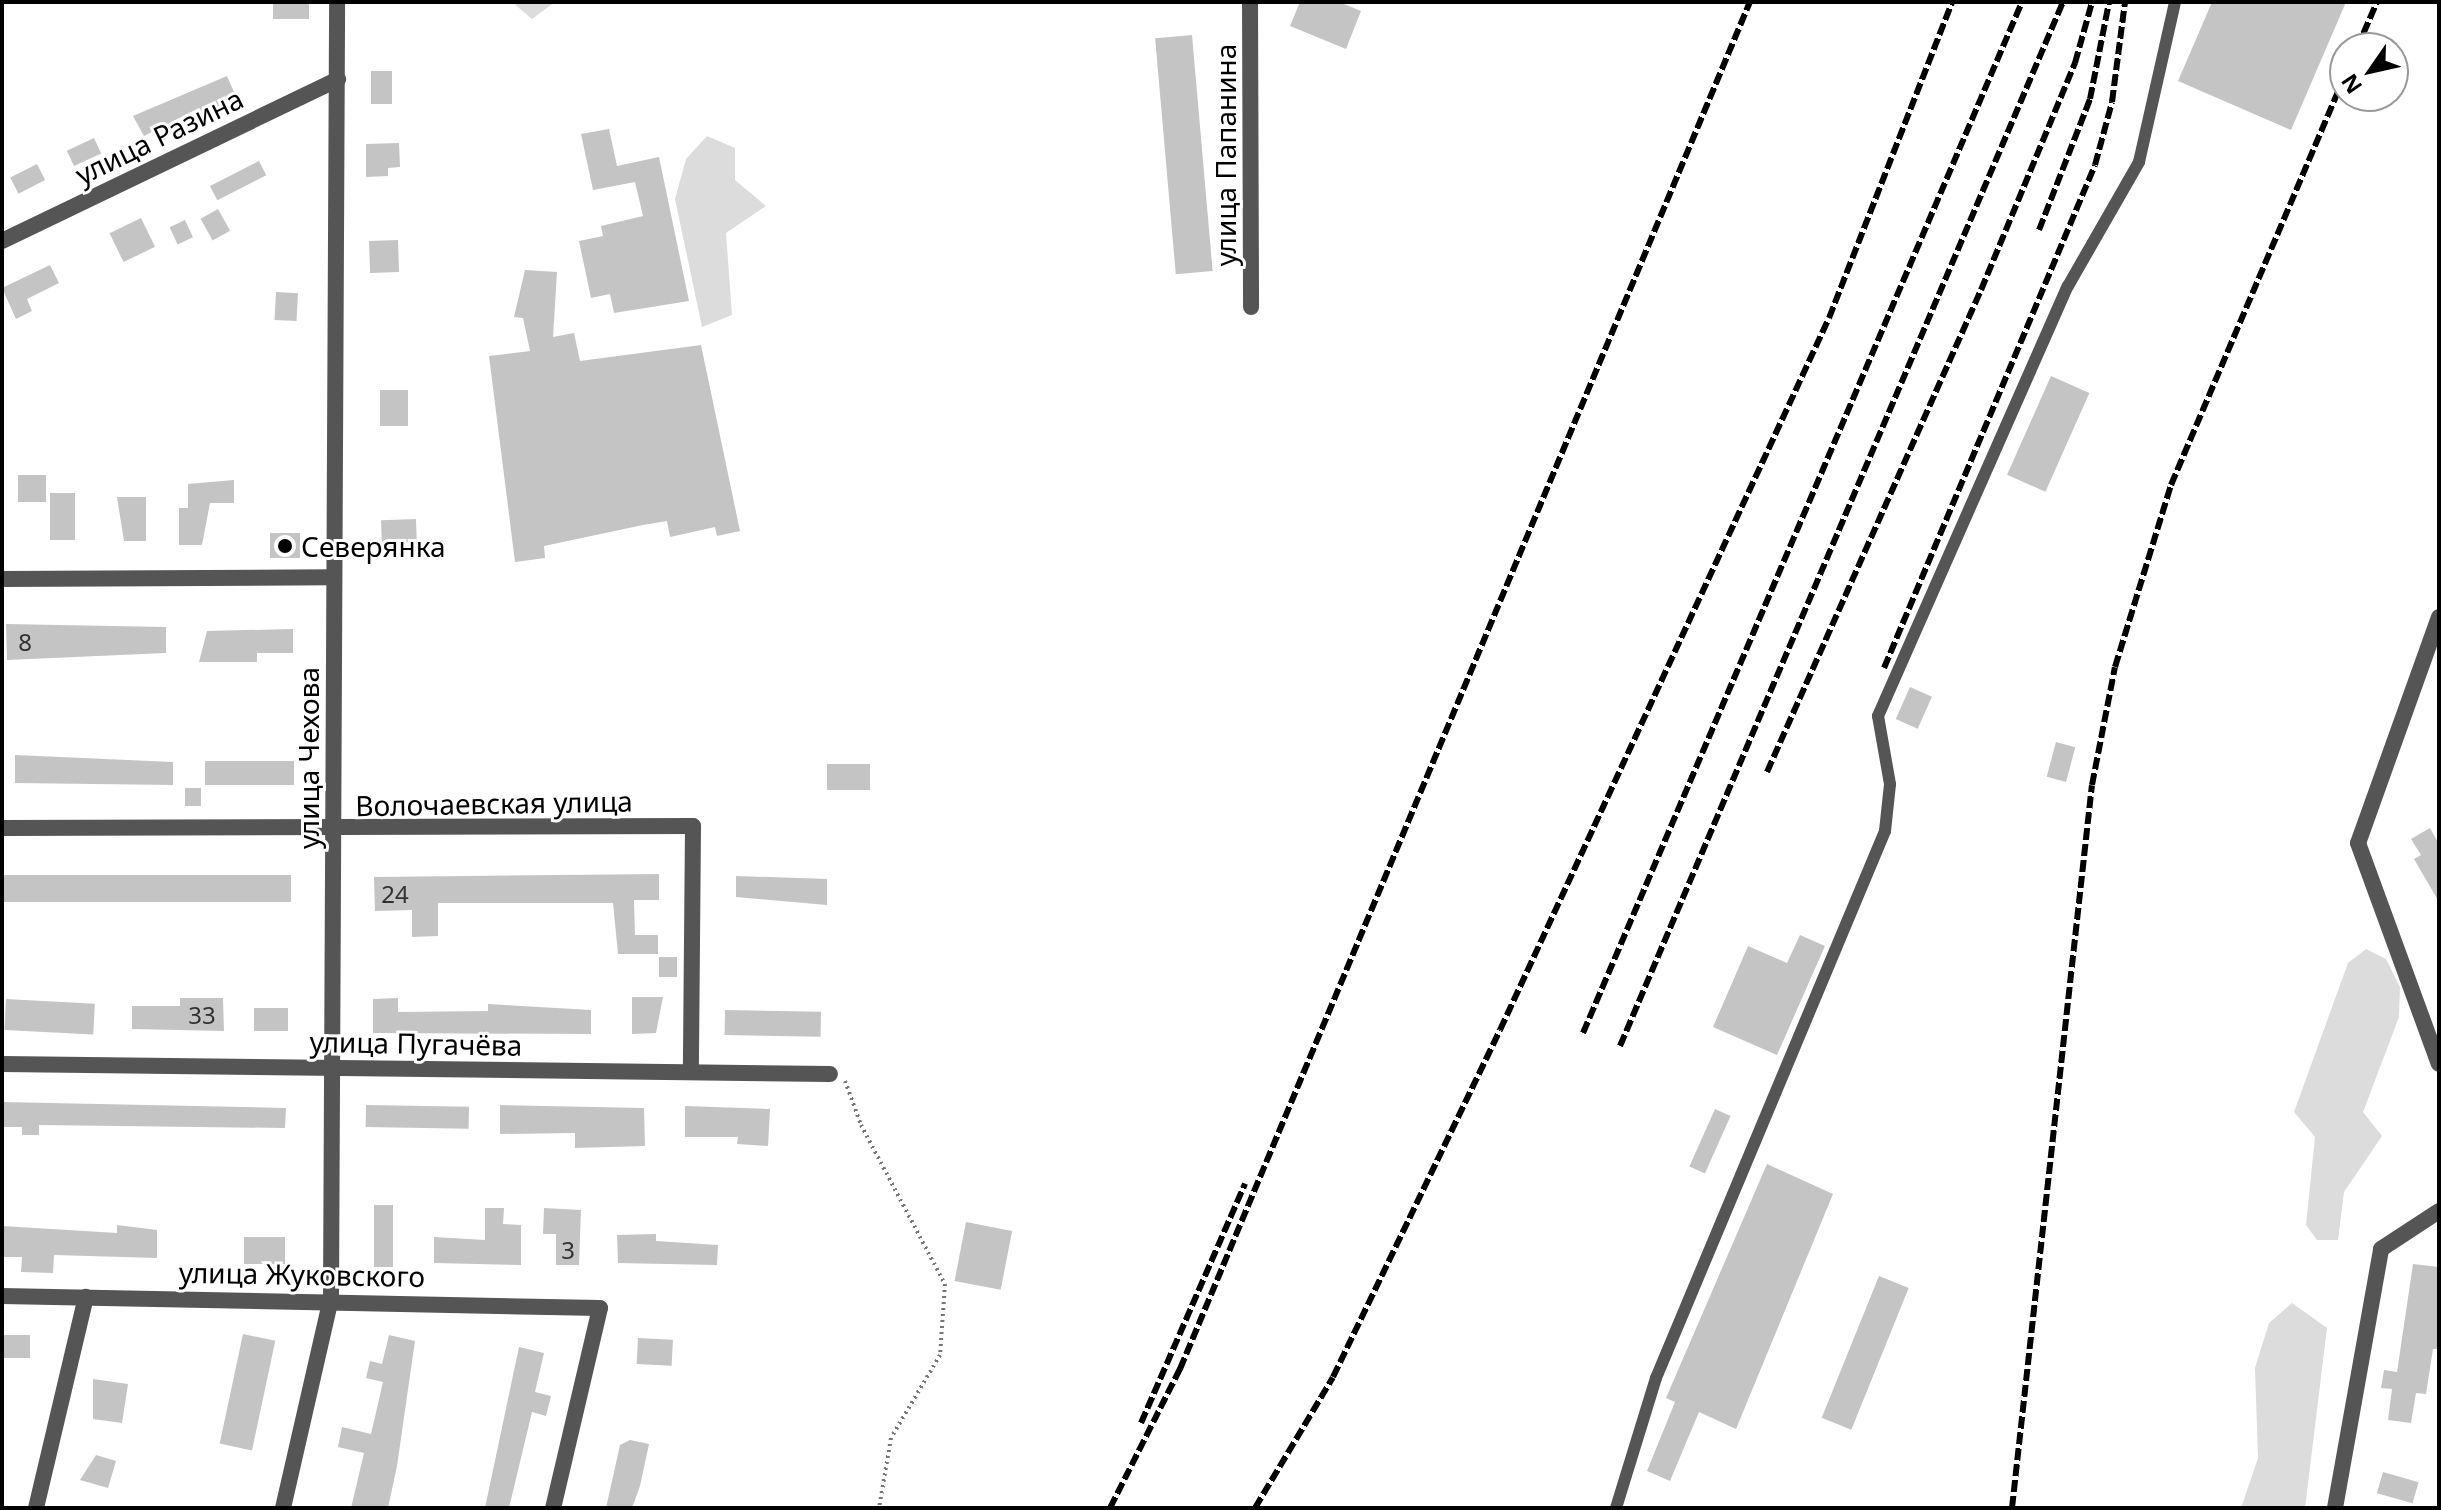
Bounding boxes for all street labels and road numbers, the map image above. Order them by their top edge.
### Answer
street label: улица Папанина [1208,44,1242,266]
street label: улица Разина [70,81,248,191]
street label: улица Чехова [291,667,325,849]
street label: Волочаевская улица [355,784,633,822]
street label: улица Пугачёва [309,1024,523,1062]
street label: улица Жуковского [179,1255,425,1293]

